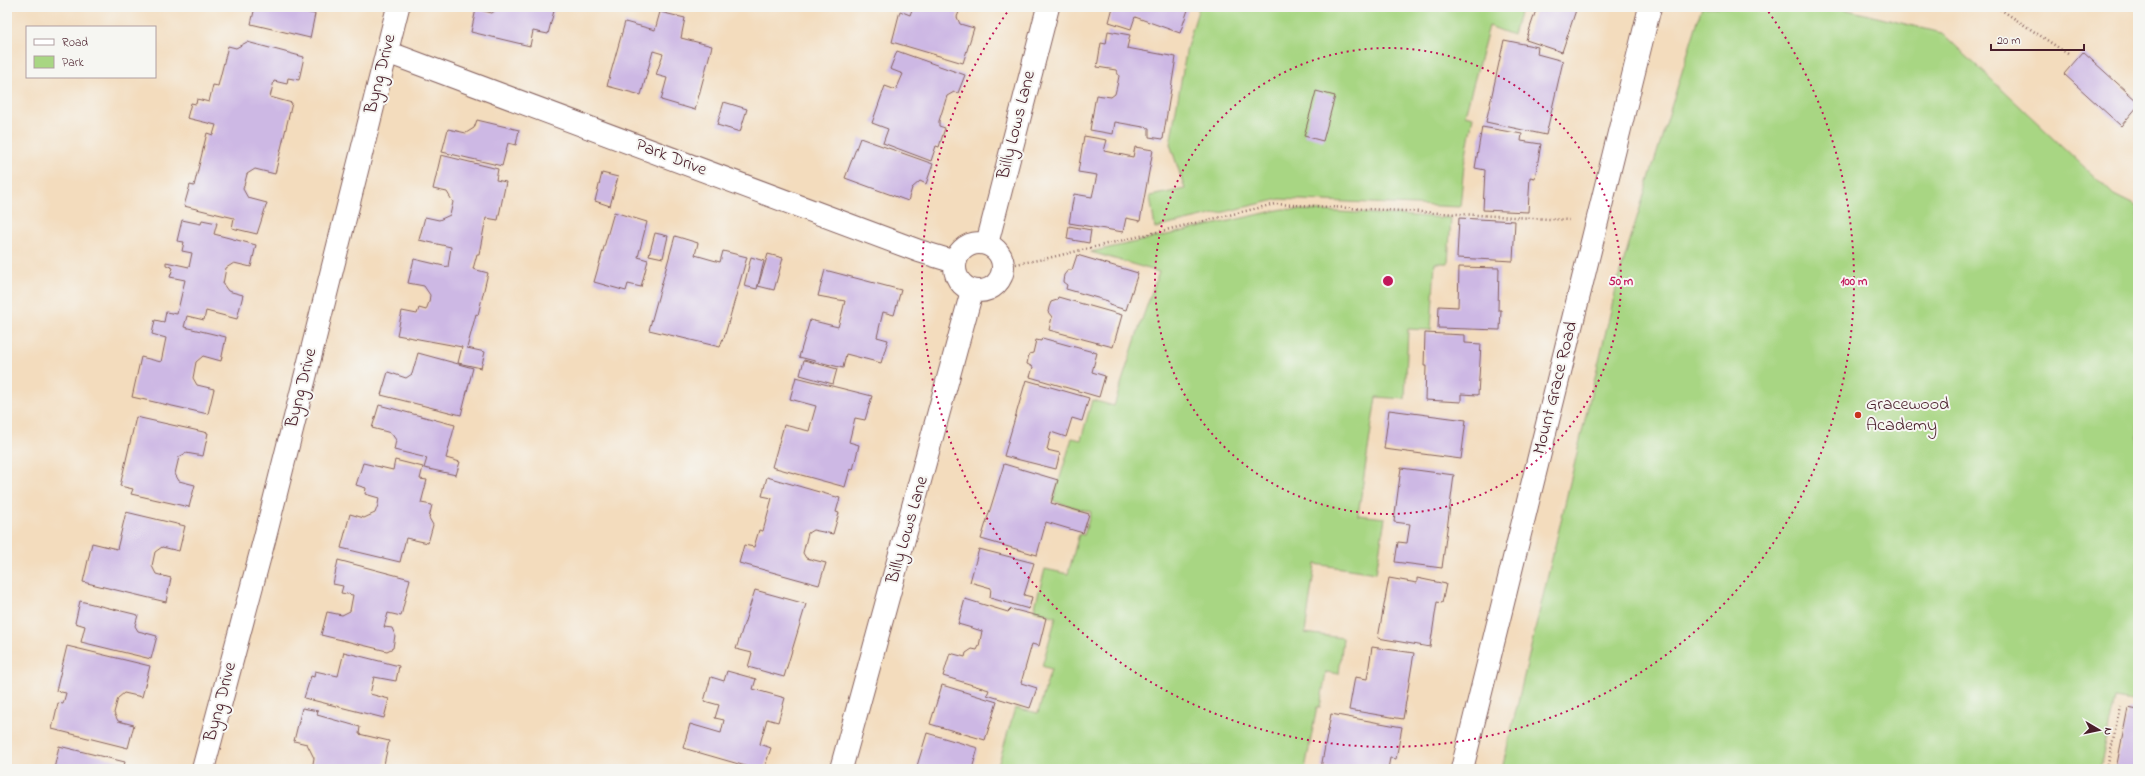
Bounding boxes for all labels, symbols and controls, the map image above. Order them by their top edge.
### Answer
legend [26,26,156,78]
scale bar [1991,26,2084,52]
street label: Byng Drive [358,31,405,118]
text: 20 m [1997,32,2020,50]
text: Road [62,34,88,52]
text: Park [62,54,84,72]
street label: Billy Lows Lane [991,67,1043,183]
street label: Park Drive [632,132,711,184]
text: 50 m [1609,273,1634,291]
text: 100 m [1841,273,1868,291]
centre of rings [1381,274,1395,288]
street label: Mount Grace Road [1527,319,1585,457]
street label: Byng Drive [279,345,326,432]
place label: Gracewood Academy [1866,392,1949,439]
marker: Gracewood Academy [1853,410,1863,420]
street label: Billy Lows Lane [880,472,936,588]
street label: Byng Drive [198,659,245,746]
north arrow [2079,710,2119,750]
text: N [2099,726,2116,736]

